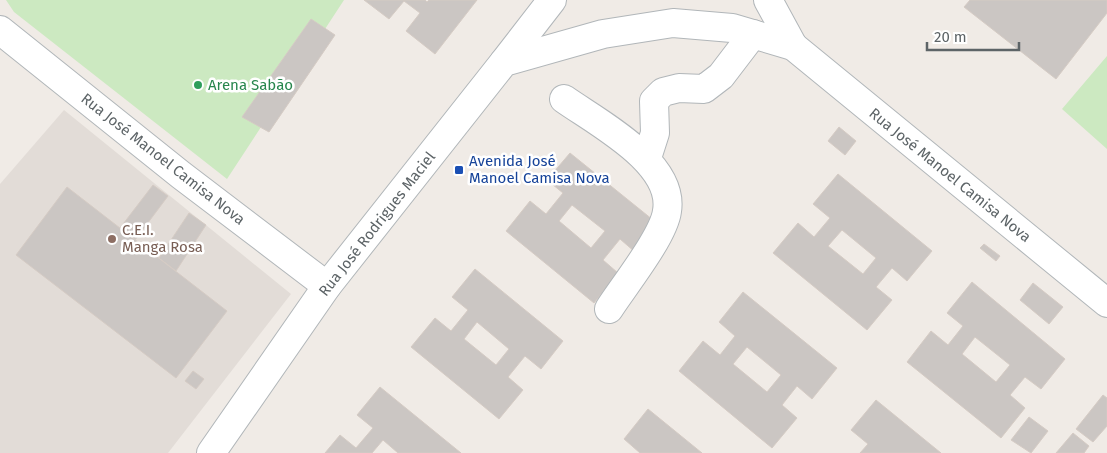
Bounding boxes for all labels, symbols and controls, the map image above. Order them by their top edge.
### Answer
scale bar [927,20,1020,52]
text: 20 m [934,28,967,46]
place label: Arena Sabão [208,76,293,94]
marker: Arena Sabão [192,79,204,91]
street label: Rua José Manoel Camisa Nova [77,89,249,229]
street label: Rua José Manoel Camisa Nova [865,104,1035,246]
street label: Rua José Rodrigues Maciel [315,148,439,300]
place label: Avenida José Manoel Camisa Nova [469,152,610,187]
marker: Avenida José Manoel Camisa Nova [453,164,465,176]
place label: C.E.I. Manga Rosa [122,221,203,256]
marker: C.E.I. Manga Rosa [106,233,118,245]

